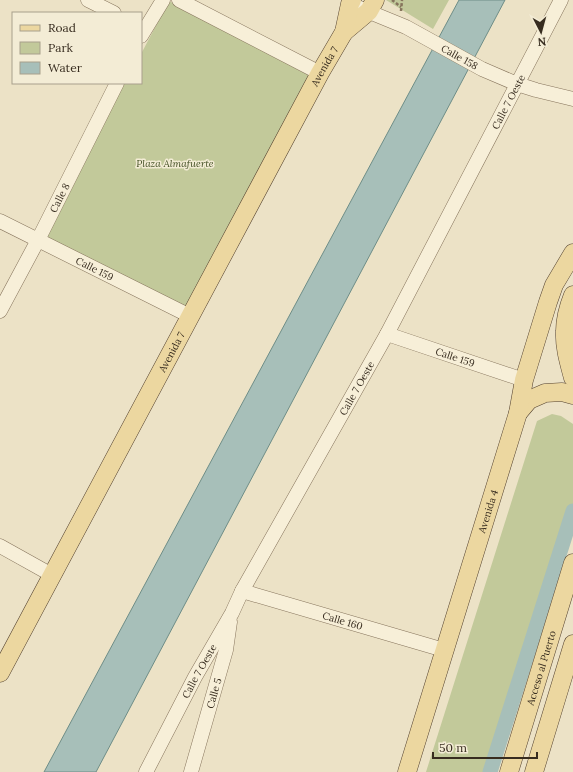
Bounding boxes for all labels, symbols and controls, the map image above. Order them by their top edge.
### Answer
legend [12,12,142,84]
north arrow [521,12,561,52]
text: Road [48,20,76,35]
text: N [537,35,547,49]
text: Park [48,40,74,55]
street label: Calle 158 [439,42,481,73]
street label: Avenida 7 [308,44,341,89]
text: Water [48,60,83,75]
street label: Calle 7 Oeste [489,72,528,132]
park label: Plaza Almafuerte [136,157,214,170]
street label: Calle 8 [47,181,73,215]
street label: Calle 159 [74,254,116,284]
street label: Avenida 7 [155,329,188,375]
street label: Calle 159 [434,345,477,370]
street label: Calle 7 Oeste [336,358,378,418]
street label: Avenida 4 [475,488,501,536]
street label: Calle 160 [321,609,364,633]
street label: Acceso al Puerto [524,629,559,708]
street label: Calle 7 Oeste [179,641,220,701]
street label: Calle 5 [204,677,225,710]
scale bar [433,734,537,760]
text: 50 m [439,740,467,755]

